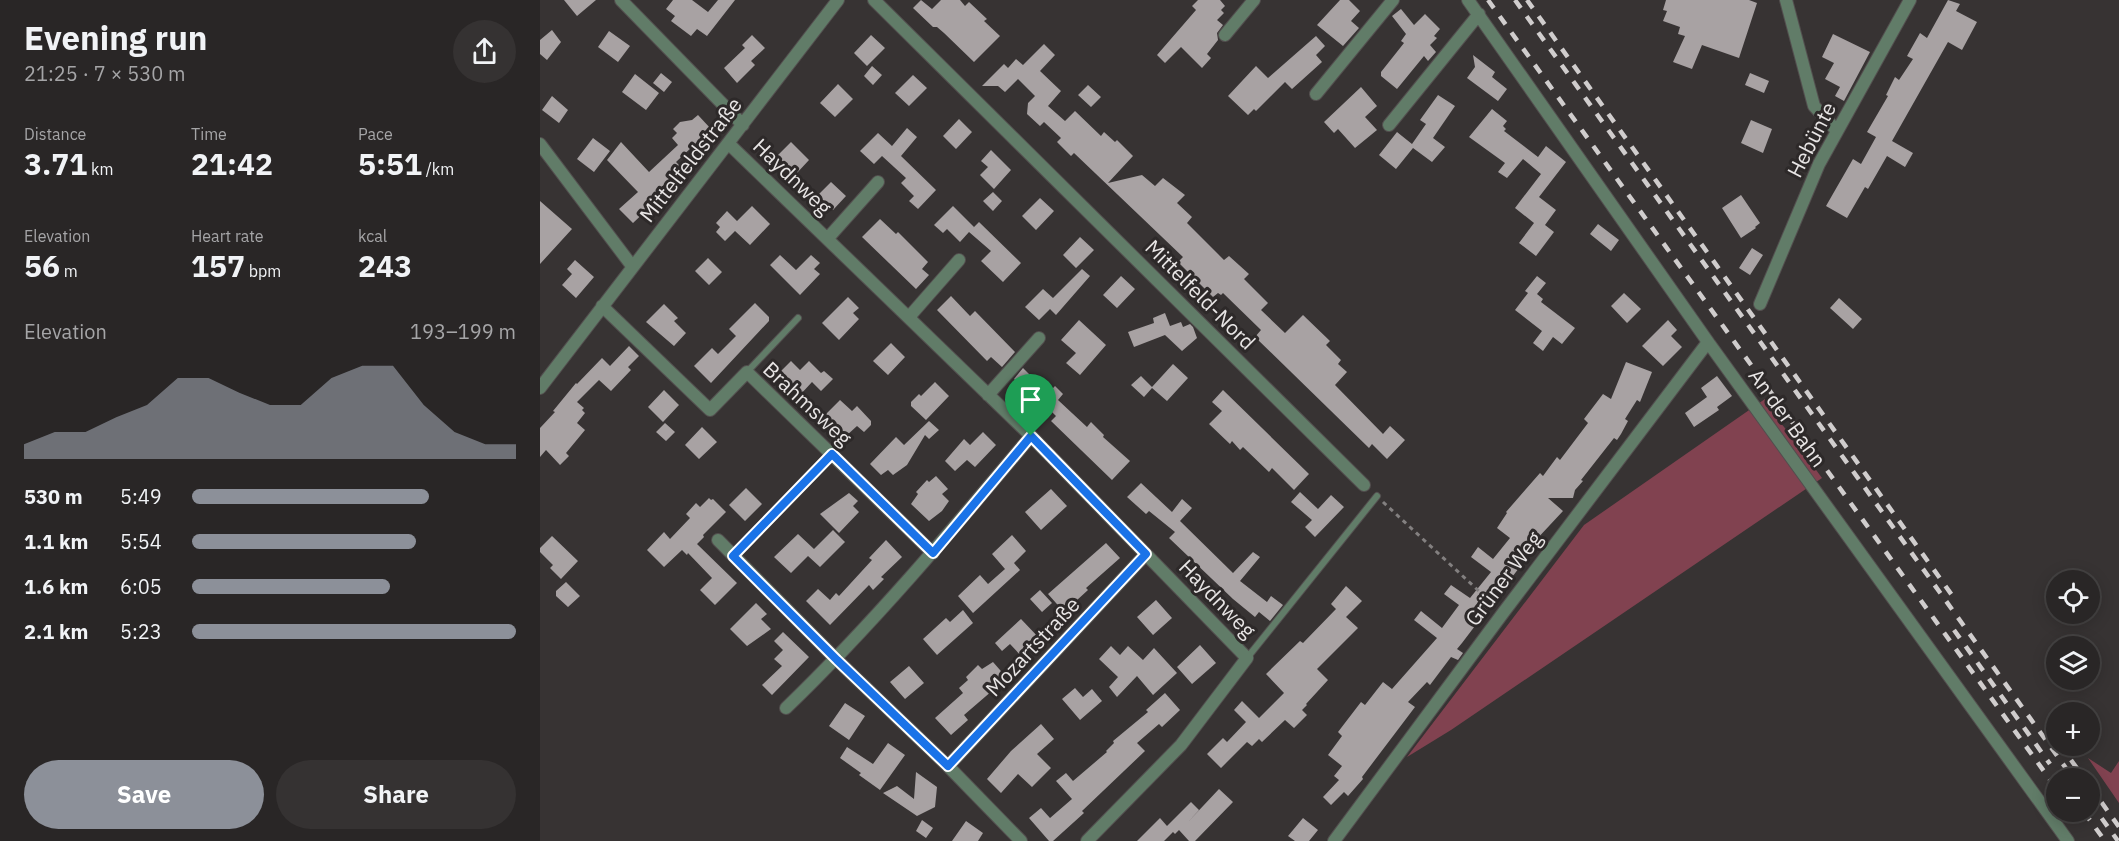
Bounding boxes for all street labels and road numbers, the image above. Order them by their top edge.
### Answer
street label: Mittelfeldstraße [633,91,748,228]
street label: Hebünte [1780,97,1842,182]
street label: Haydnweg [747,132,838,221]
street label: Mittelfeld-Nord [1140,233,1262,355]
street label: Brahmsweg [757,355,858,452]
street label: An der Bahn [1743,362,1833,472]
street label: Grüner Weg [1459,525,1548,631]
street label: Haydnweg [1173,553,1262,644]
street label: Mozartstraße [979,591,1086,702]

